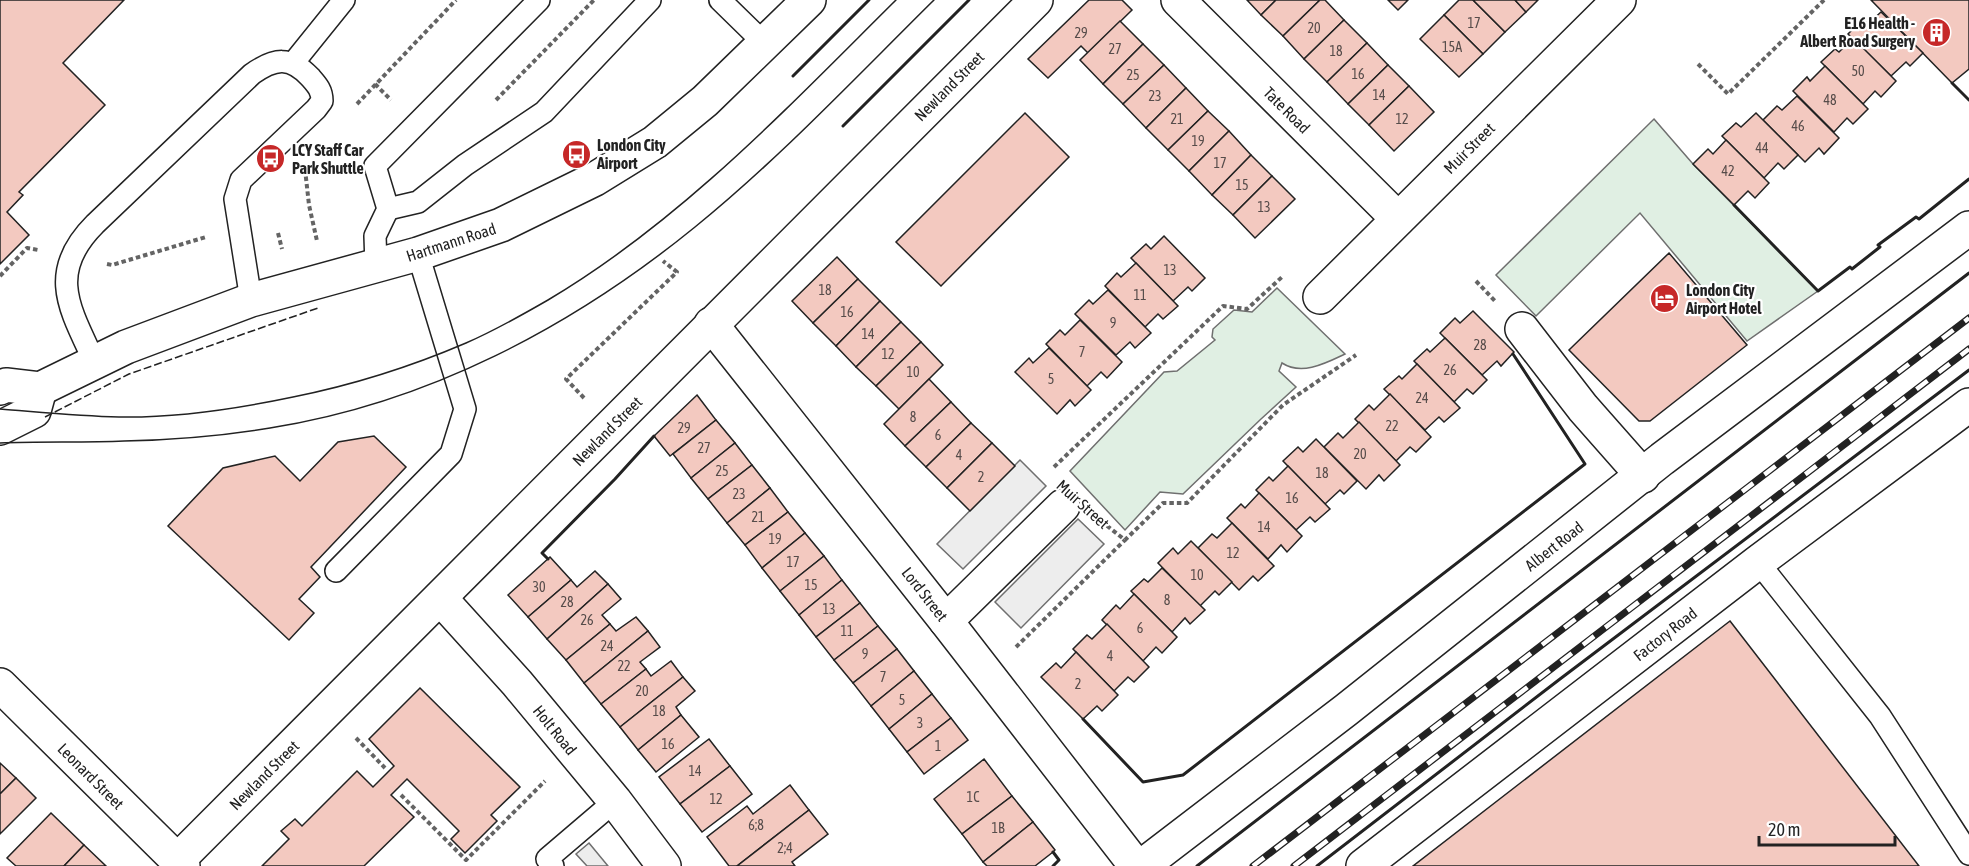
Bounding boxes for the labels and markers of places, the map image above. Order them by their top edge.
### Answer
place label: E16 Health - Albert Road Surgery [1799,14,1915,50]
building icon: E16 Health - Albert Road Surgery [1920,16,1952,48]
place label: London City Airport [596,136,666,172]
bus stop icon: London City Airport [560,138,592,170]
place label: LCY Staff Car Park Shuttle [292,141,364,177]
bus stop icon: LCY Staff Car Park Shuttle [255,143,287,175]
place label: London City Airport Hotel [1685,281,1762,317]
hotel icon: London City Airport Hotel [1649,283,1681,315]

